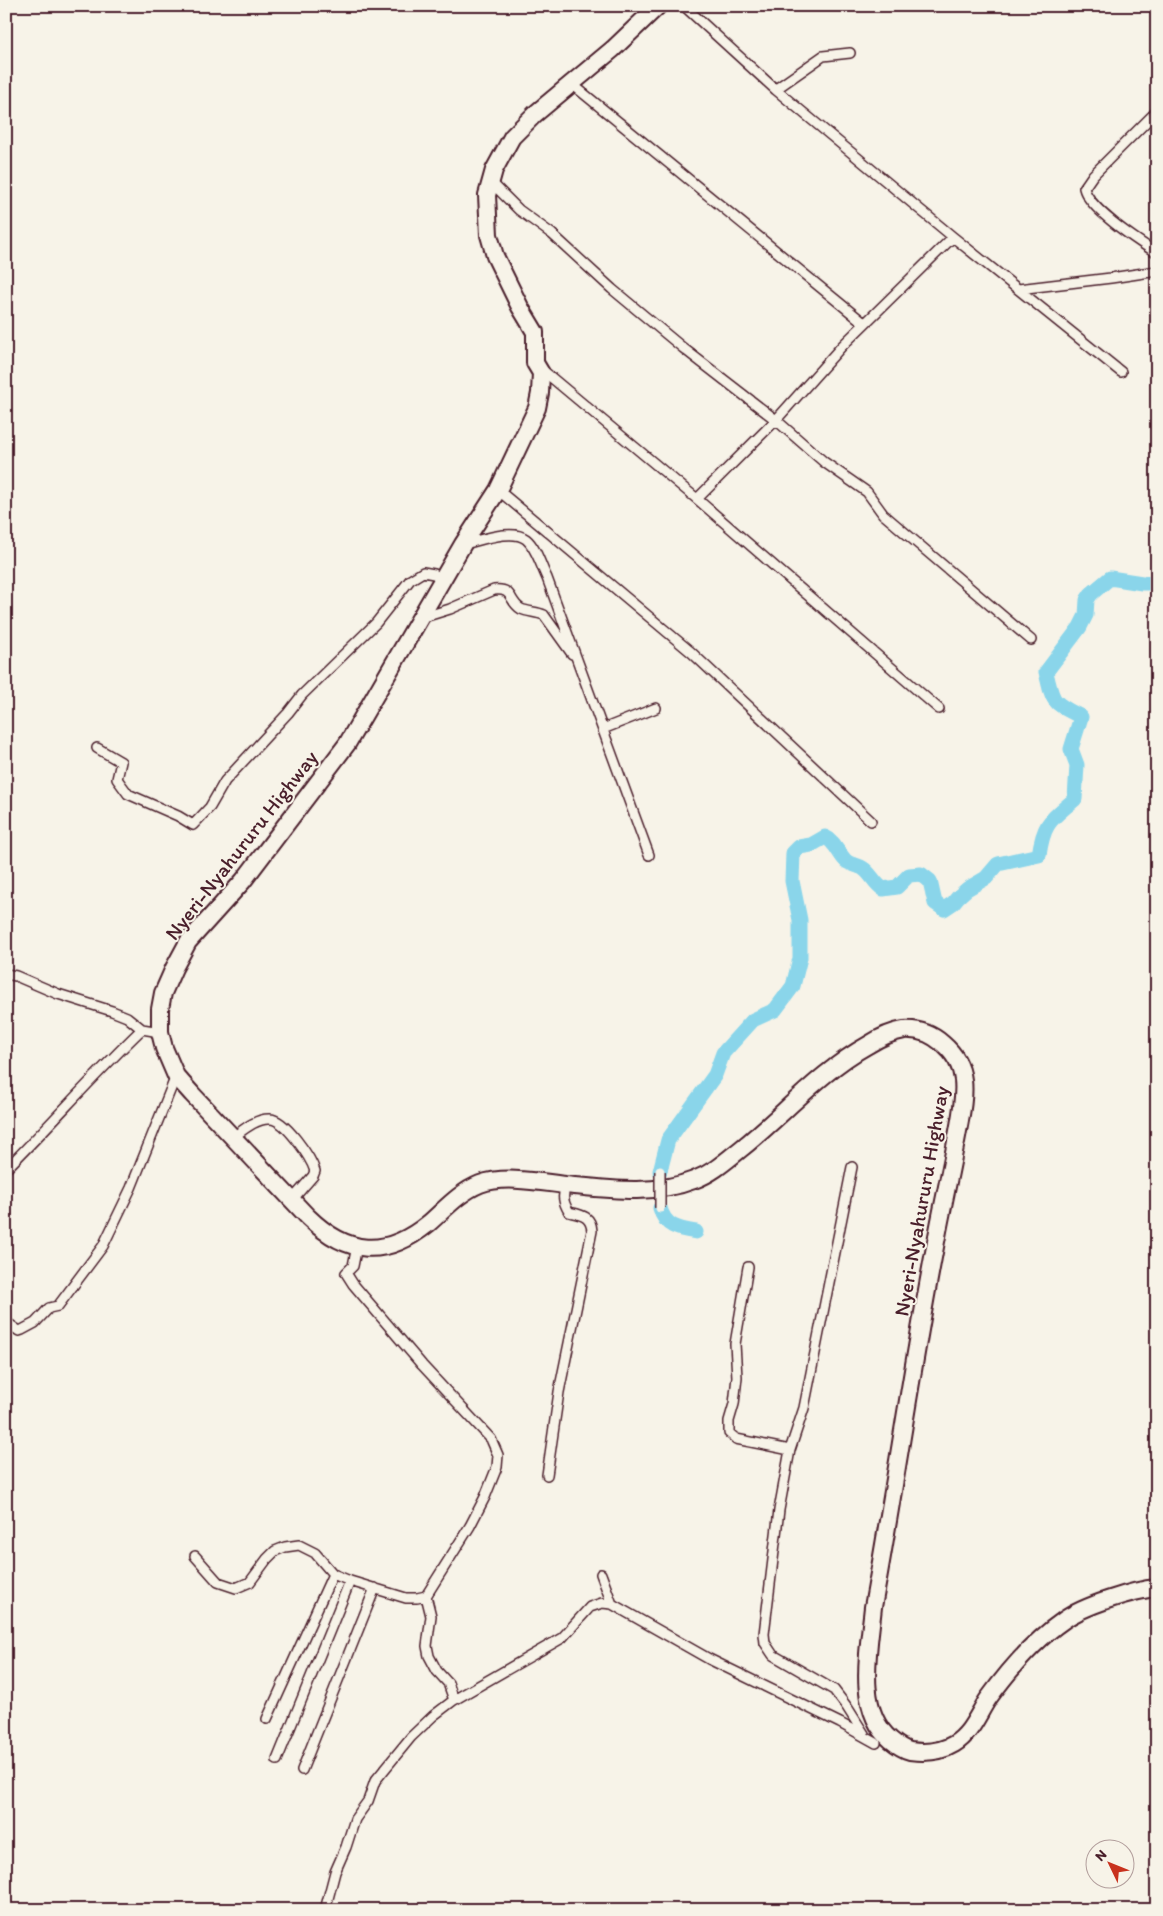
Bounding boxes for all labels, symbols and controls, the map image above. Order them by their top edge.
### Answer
street label: Nyeri-Nyahururu Highway [159,745,323,945]
street label: Nyeri-Nyahururu Highway [888,1084,954,1318]
north arrow [1086,1838,1136,1888]
text: N [1091,1846,1110,1865]

